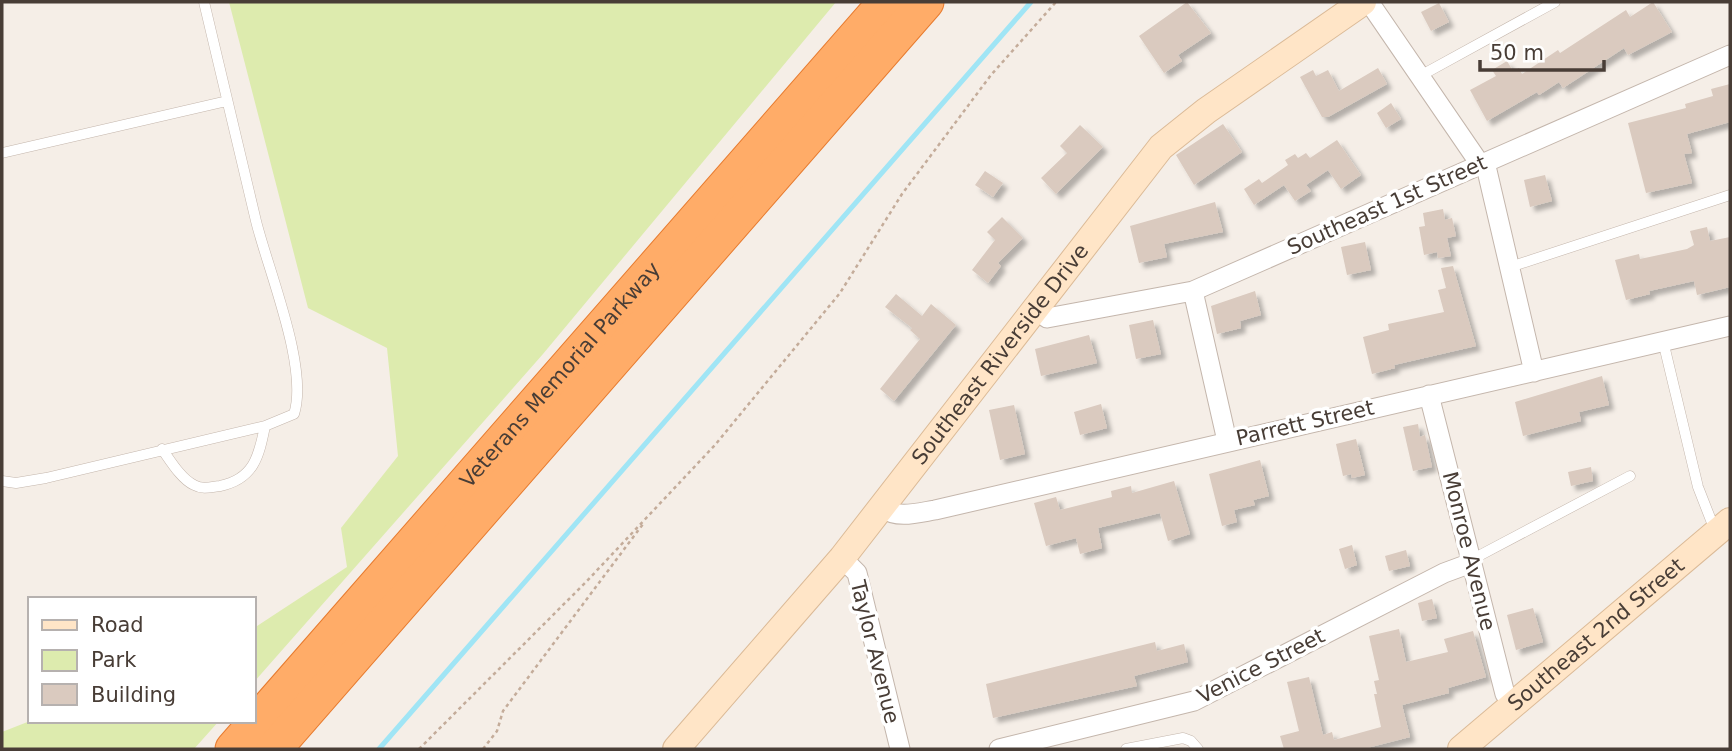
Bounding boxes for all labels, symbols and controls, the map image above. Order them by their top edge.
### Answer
scale bar [1480,28,1604,72]
text: 50 m [1490,41,1544,65]
street label: Southeast 1st Street [1284,150,1490,260]
street label: Southeast Riverside Drive [907,239,1093,469]
street label: Veterans Memorial Parkway [455,257,665,492]
street label: Parrett Street [1234,395,1376,451]
street label: Monroe Avenue [1438,469,1500,633]
street label: Southeast 2nd Street [1503,553,1689,716]
street label: Taylor Avenue [845,577,904,726]
legend [28,597,256,723]
text: Road [91,613,144,637]
street label: Venice Street [1193,624,1329,708]
text: Park [91,648,137,672]
text: Building [91,683,176,707]

